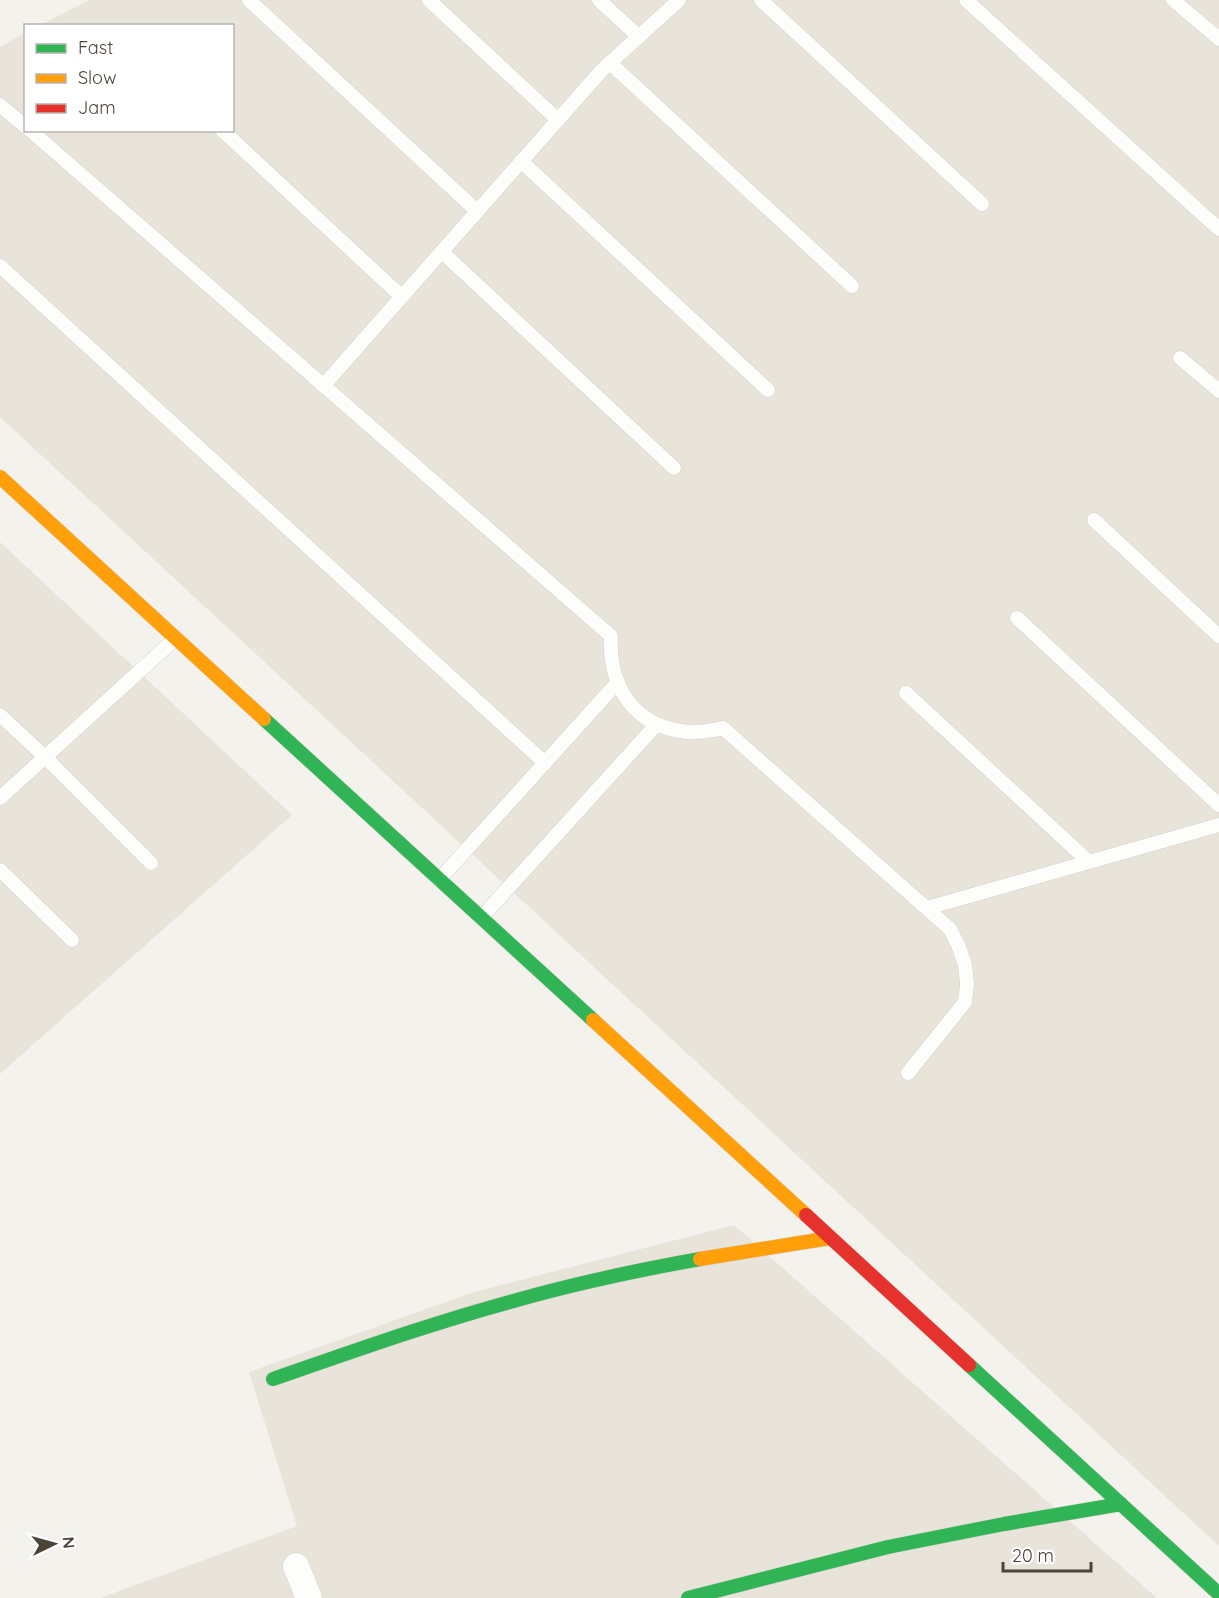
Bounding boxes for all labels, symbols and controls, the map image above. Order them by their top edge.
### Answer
legend [24,24,234,132]
text: Fast [78,36,113,59]
text: Slow [78,66,116,89]
text: Jam [78,96,116,119]
north arrow [24,1514,84,1574]
scale bar [1003,1535,1092,1573]
text: N [58,1536,79,1549]
text: 20 m [1012,1544,1054,1567]

